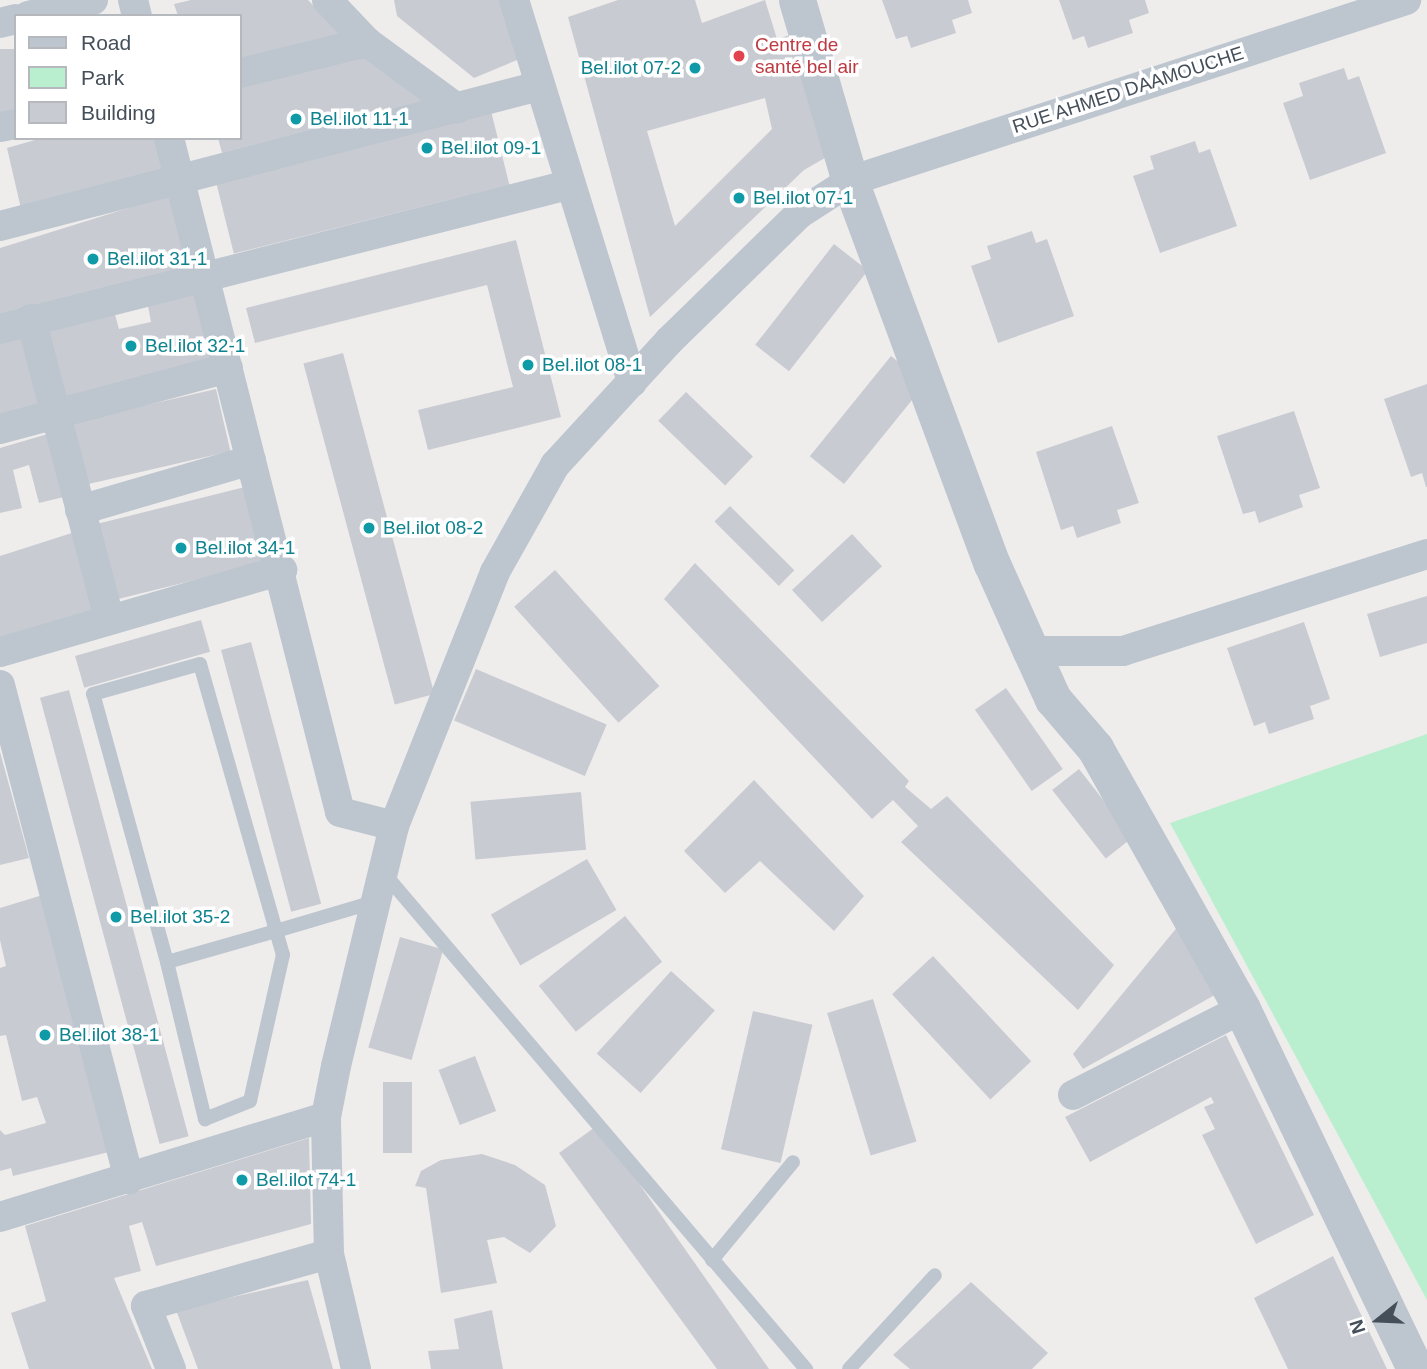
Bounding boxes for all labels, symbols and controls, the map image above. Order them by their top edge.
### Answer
legend [14,14,242,140]
text: Road [81,31,131,54]
place label: Centre de santé bel air [755,34,859,78]
street label: RUE AHMED DAAMOUCHE [1009,42,1247,138]
marker: Centre de santé bel air [729,46,749,66]
place label: Bel.ilot 07-2 [581,57,681,79]
marker: Bel.ilot 07-2 [687,60,703,76]
text: Park [81,66,124,89]
text: Building [81,101,156,124]
place label: Bel.ilot 11-1 [310,108,409,130]
marker: Bel.ilot 11-1 [288,111,304,127]
place label: Bel.ilot 09-1 [441,137,541,159]
marker: Bel.ilot 09-1 [419,140,435,156]
place label: Bel.ilot 07-1 [753,187,853,209]
marker: Bel.ilot 07-1 [731,190,747,206]
place label: Bel.ilot 31-1 [107,248,207,270]
marker: Bel.ilot 31-1 [85,251,101,267]
place label: Bel.ilot 32-1 [145,335,245,357]
marker: Bel.ilot 32-1 [123,338,139,354]
place label: Bel.ilot 08-1 [542,354,642,376]
marker: Bel.ilot 08-1 [520,357,536,373]
place label: Bel.ilot 08-2 [383,517,483,539]
marker: Bel.ilot 08-2 [361,520,377,536]
place label: Bel.ilot 34-1 [195,537,295,559]
marker: Bel.ilot 34-1 [173,540,189,556]
place label: Bel.ilot 35-2 [130,906,230,928]
marker: Bel.ilot 35-2 [108,909,124,925]
place label: Bel.ilot 38-1 [59,1024,159,1046]
marker: Bel.ilot 38-1 [37,1027,53,1043]
place label: Bel.ilot 74-1 [256,1169,356,1191]
marker: Bel.ilot 74-1 [234,1172,250,1188]
north arrow [1343,1285,1413,1355]
text: N [1345,1317,1370,1336]

